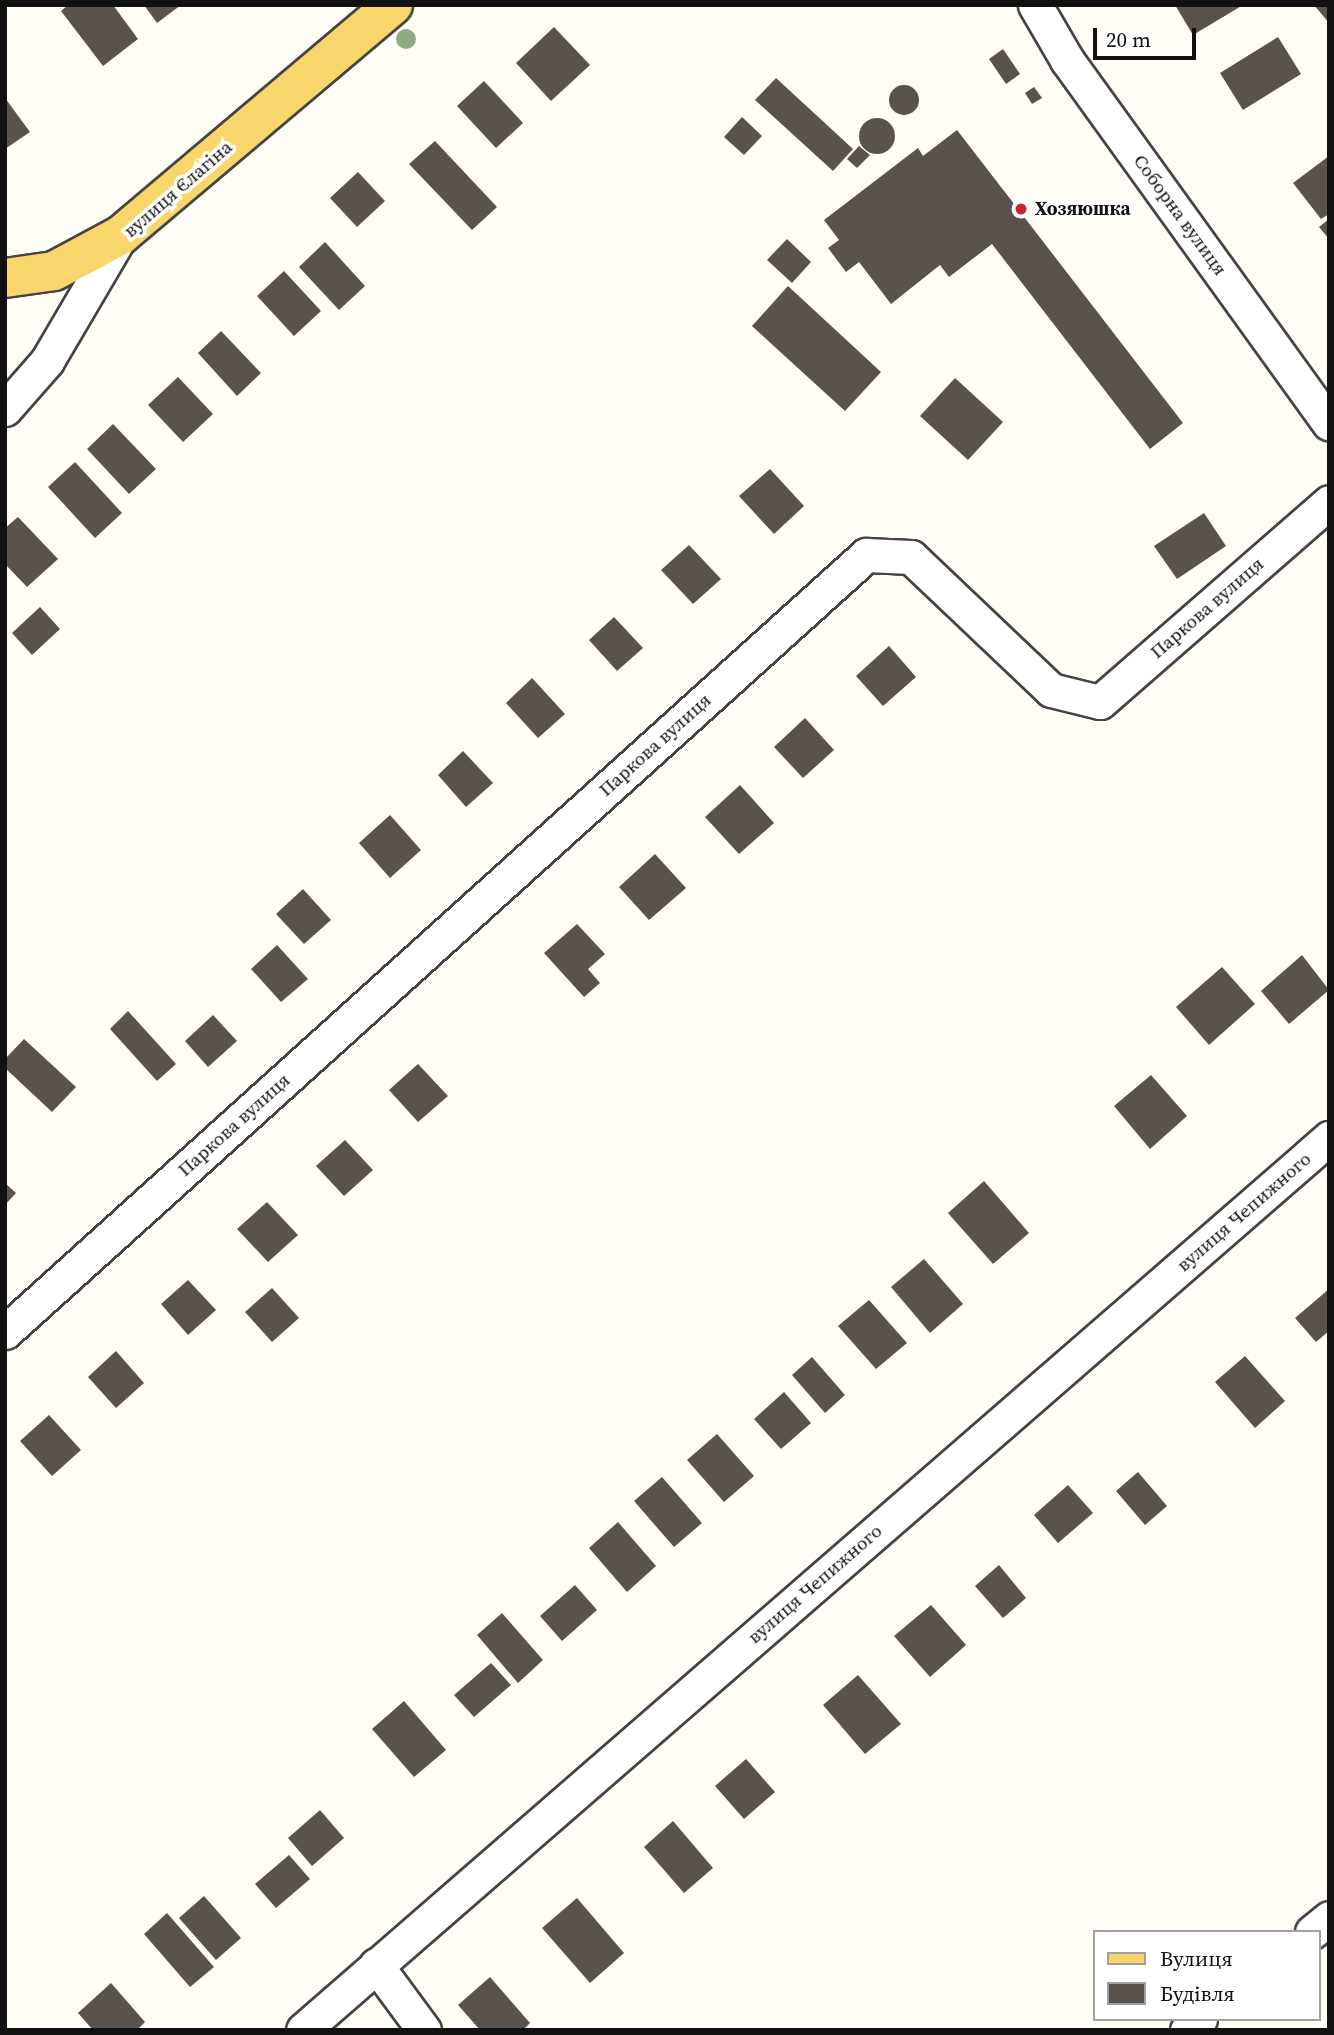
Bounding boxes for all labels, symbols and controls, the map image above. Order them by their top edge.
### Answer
scale bar [1096,14,1199,58]
text: 20 m [1106,25,1151,54]
street label: вулиця Єлагіна [119,136,237,242]
street label: Соборна вулиця [1128,150,1232,280]
place label: Хозяюшка [1035,198,1131,220]
marker: Хозяюшка [1013,201,1029,217]
street label: Паркова вулиця [1146,553,1268,663]
street label: Паркова вулиця [594,689,716,801]
street label: Паркова вулиця [173,1069,295,1181]
street label: вулиця Чепижного [1172,1147,1316,1277]
street label: вулиця Чепижного [743,1519,887,1649]
legend [1092,1930,1320,2021]
text: Вулиця [1160,1944,1233,1973]
text: Будівля [1160,1979,1235,2008]

